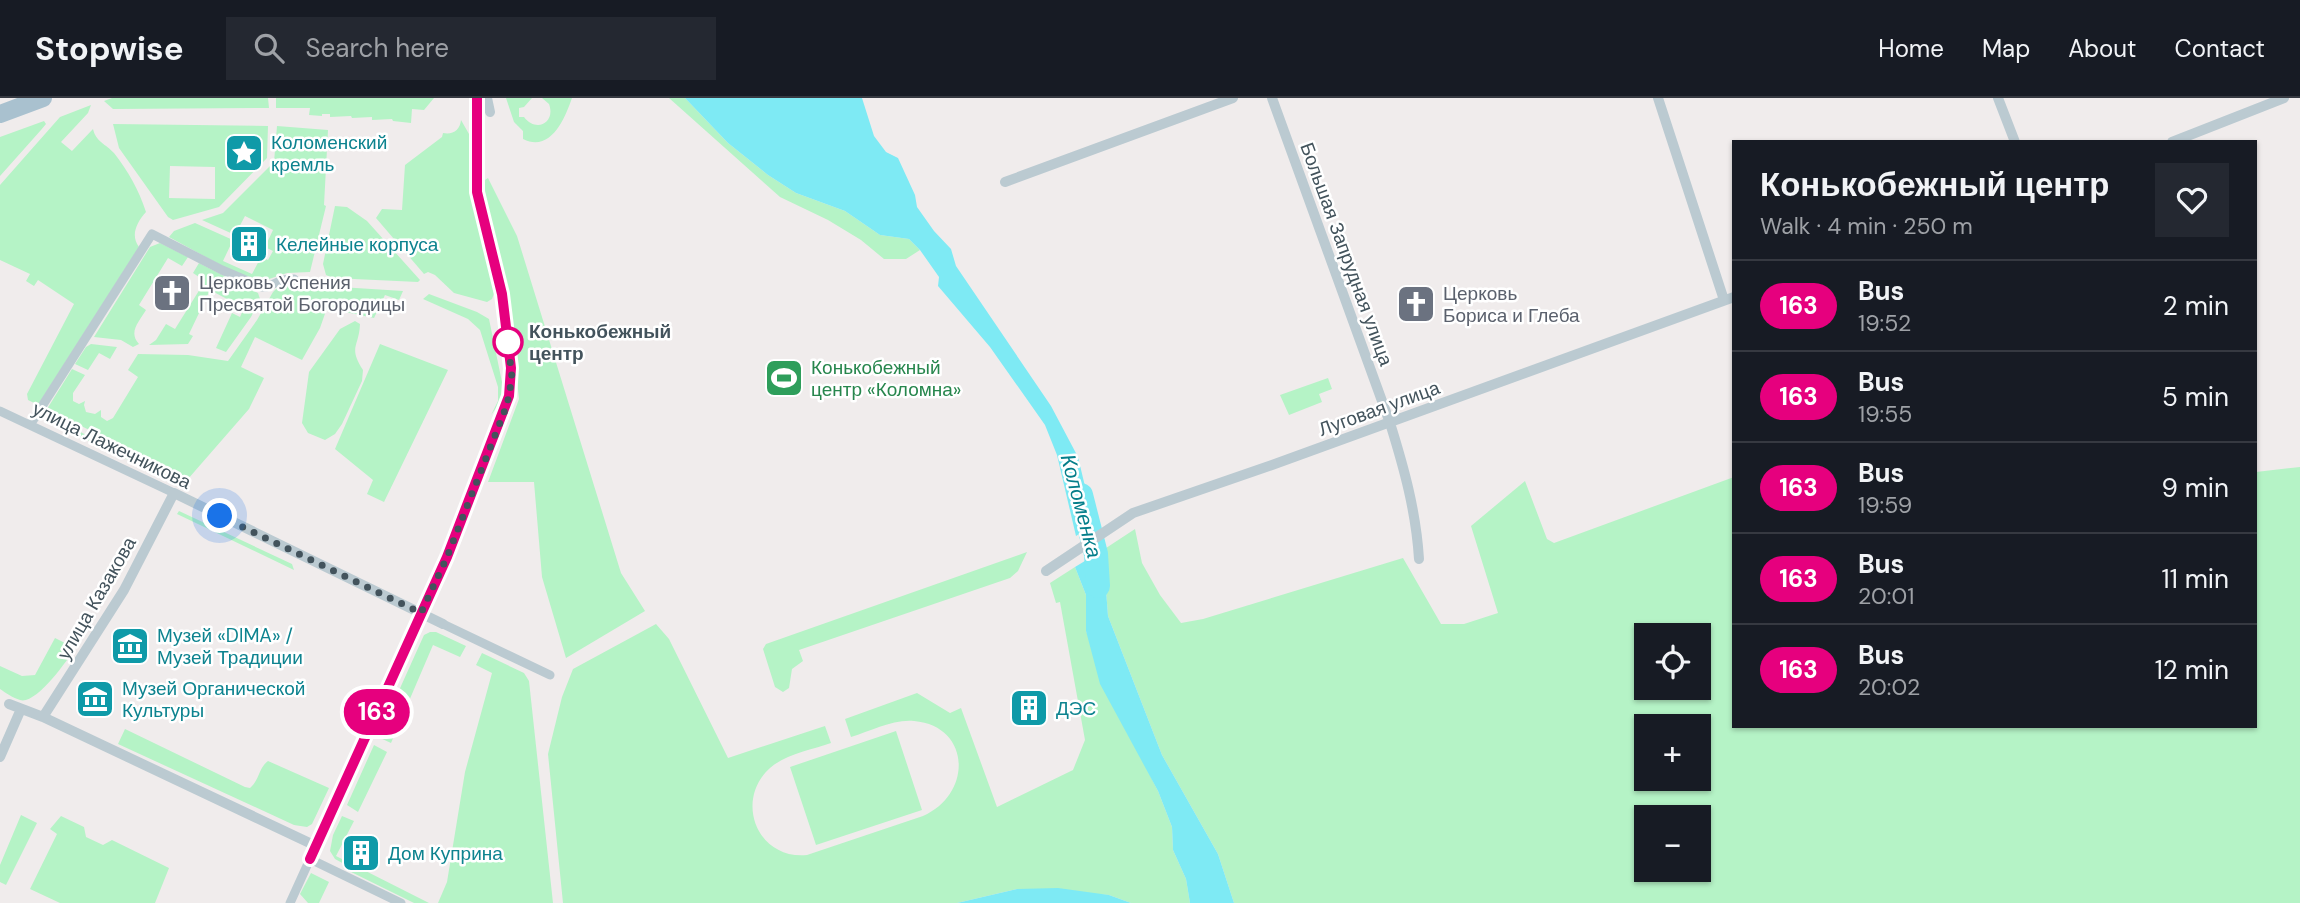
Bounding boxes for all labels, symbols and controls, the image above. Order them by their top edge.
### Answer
search box [226,17,716,80]
text: Stopwise [35,27,184,70]
icon: search [250,29,288,67]
text: Search here [306,31,449,65]
text: Home [1878,33,1944,64]
text: Map [1982,33,2030,64]
text: About [2068,33,2137,64]
text: Contact [2175,33,2265,64]
place label: Коломенский кремль [271,130,387,177]
place icon: Коломенский кремль [223,132,265,174]
street label: Большая Запрудная улица [1294,139,1399,370]
text: Конькобежный центр [1760,163,2110,206]
button: heart [2155,163,2229,237]
text: Walk · 4 min · 250 m [1760,211,1973,241]
building icon: Келейные корпуса [228,223,270,265]
place label: Келейные корпуса [276,232,439,257]
place label: Церковь Успения Пресвятой Богородицы [199,270,405,317]
church icon: Церковь Успения Пресвятой Богородицы [151,272,193,314]
text: Bus [1858,274,1904,308]
place label: Церковь Бориса и Глеба [1443,281,1580,328]
church icon: Церковь Бориса и Глеба [1395,283,1437,325]
text: 2 min [2163,289,2229,323]
text: 163 [1779,290,1818,321]
text: 19:52 [1858,308,1911,338]
place label: Конькобежный центр [529,319,671,366]
marker: Конькобежный центр [493,327,523,357]
place label: Конькобежный центр «Коломна» [811,355,961,402]
sports icon: Конькобежный центр «Коломна» [763,357,805,399]
text: Bus [1858,365,1904,399]
street label: Луговая улица [1315,375,1444,442]
text: 5 min [2162,380,2229,414]
text: 163 [1779,381,1818,412]
street label: улица Лажечникова [28,396,196,495]
text: 19:55 [1858,399,1912,429]
water label: Коломенка [1054,451,1108,561]
text: Bus [1858,456,1904,490]
text: 9 min [2161,471,2229,505]
text: 163 [1779,472,1818,503]
text: 19:59 [1858,490,1912,520]
your location [202,498,237,533]
street label: улица Казакова [51,532,142,664]
text: Bus [1858,547,1904,581]
text: 11 min [2162,562,2229,596]
text: 163 [1779,563,1818,594]
text: 20:01 [1858,581,1914,611]
place label: Музей «DIMA» / Музей Традиции [157,623,303,670]
map controls [1634,623,1711,882]
button: locate [1634,623,1711,700]
museum icon: Музей «DIMA» / Музей Традиции [109,625,151,667]
text: Bus [1858,638,1904,672]
text: 12 min [2155,653,2229,687]
text: 163 [1779,654,1818,685]
text: 20:02 [1858,672,1920,702]
place label: Музей Органической Культуры [122,676,305,723]
museum icon: Музей Органической Культуры [74,678,116,720]
building icon: ДЭС [1008,687,1050,729]
line badge: 163 [337,689,417,735]
text: 163 [358,696,396,727]
place label: ДЭС [1056,696,1096,721]
button: + [1634,714,1711,791]
button: − [1634,805,1711,882]
building icon: Дом Куприна [340,832,382,874]
place label: Дом Куприна [388,841,503,866]

